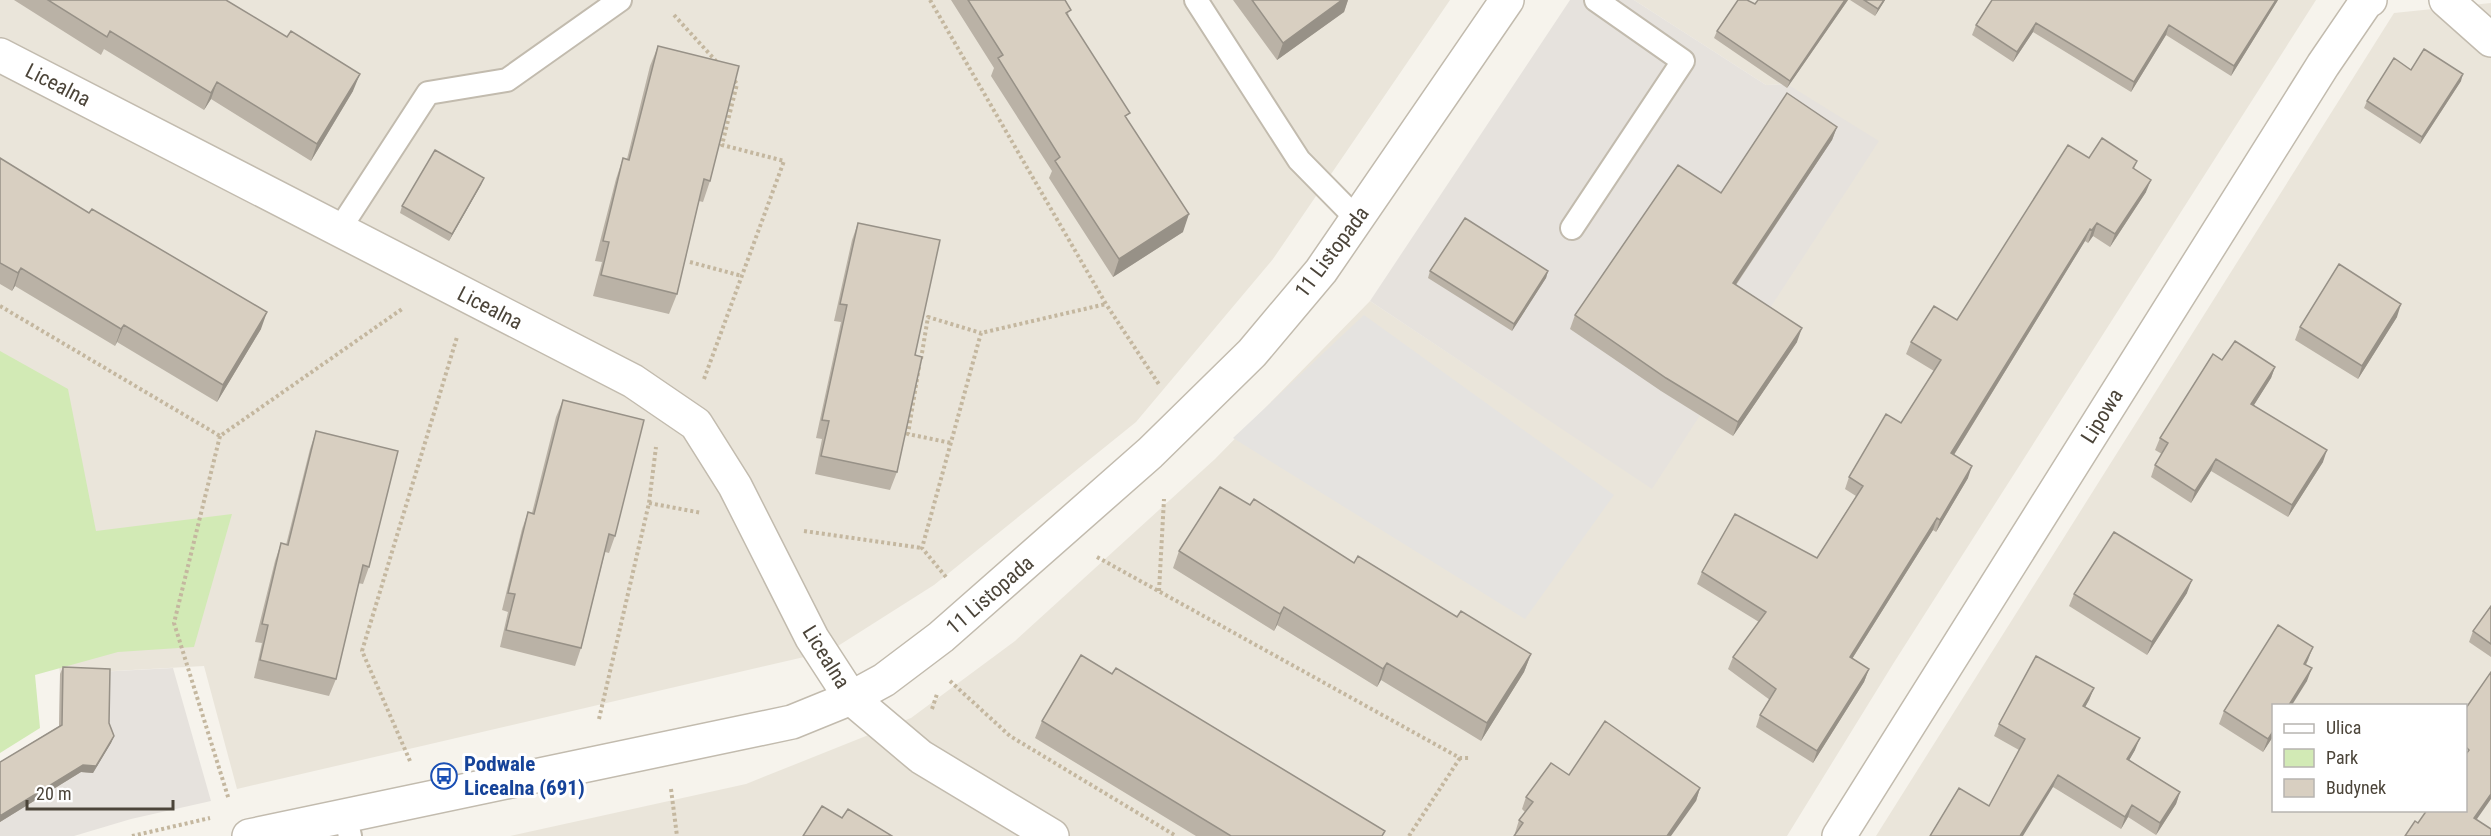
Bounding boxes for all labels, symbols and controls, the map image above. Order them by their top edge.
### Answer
street label: Licealna [22,59,94,111]
street label: 11 Listopada [1290,202,1374,302]
street label: Licealna [454,282,526,334]
street label: Lipowa [2076,384,2128,448]
street label: 11 Listopada [942,551,1038,639]
street label: Licealna [797,621,855,693]
legend [2272,704,2467,812]
text: Ulica [2326,717,2361,738]
text: Park [2326,747,2358,768]
place label: Podwale Licealna (691) [464,752,585,800]
bus stop icon: Podwale Licealna (691) [429,761,459,791]
scale bar [27,773,172,811]
text: Budynek [2326,777,2386,798]
text: 20 m [36,783,71,804]

